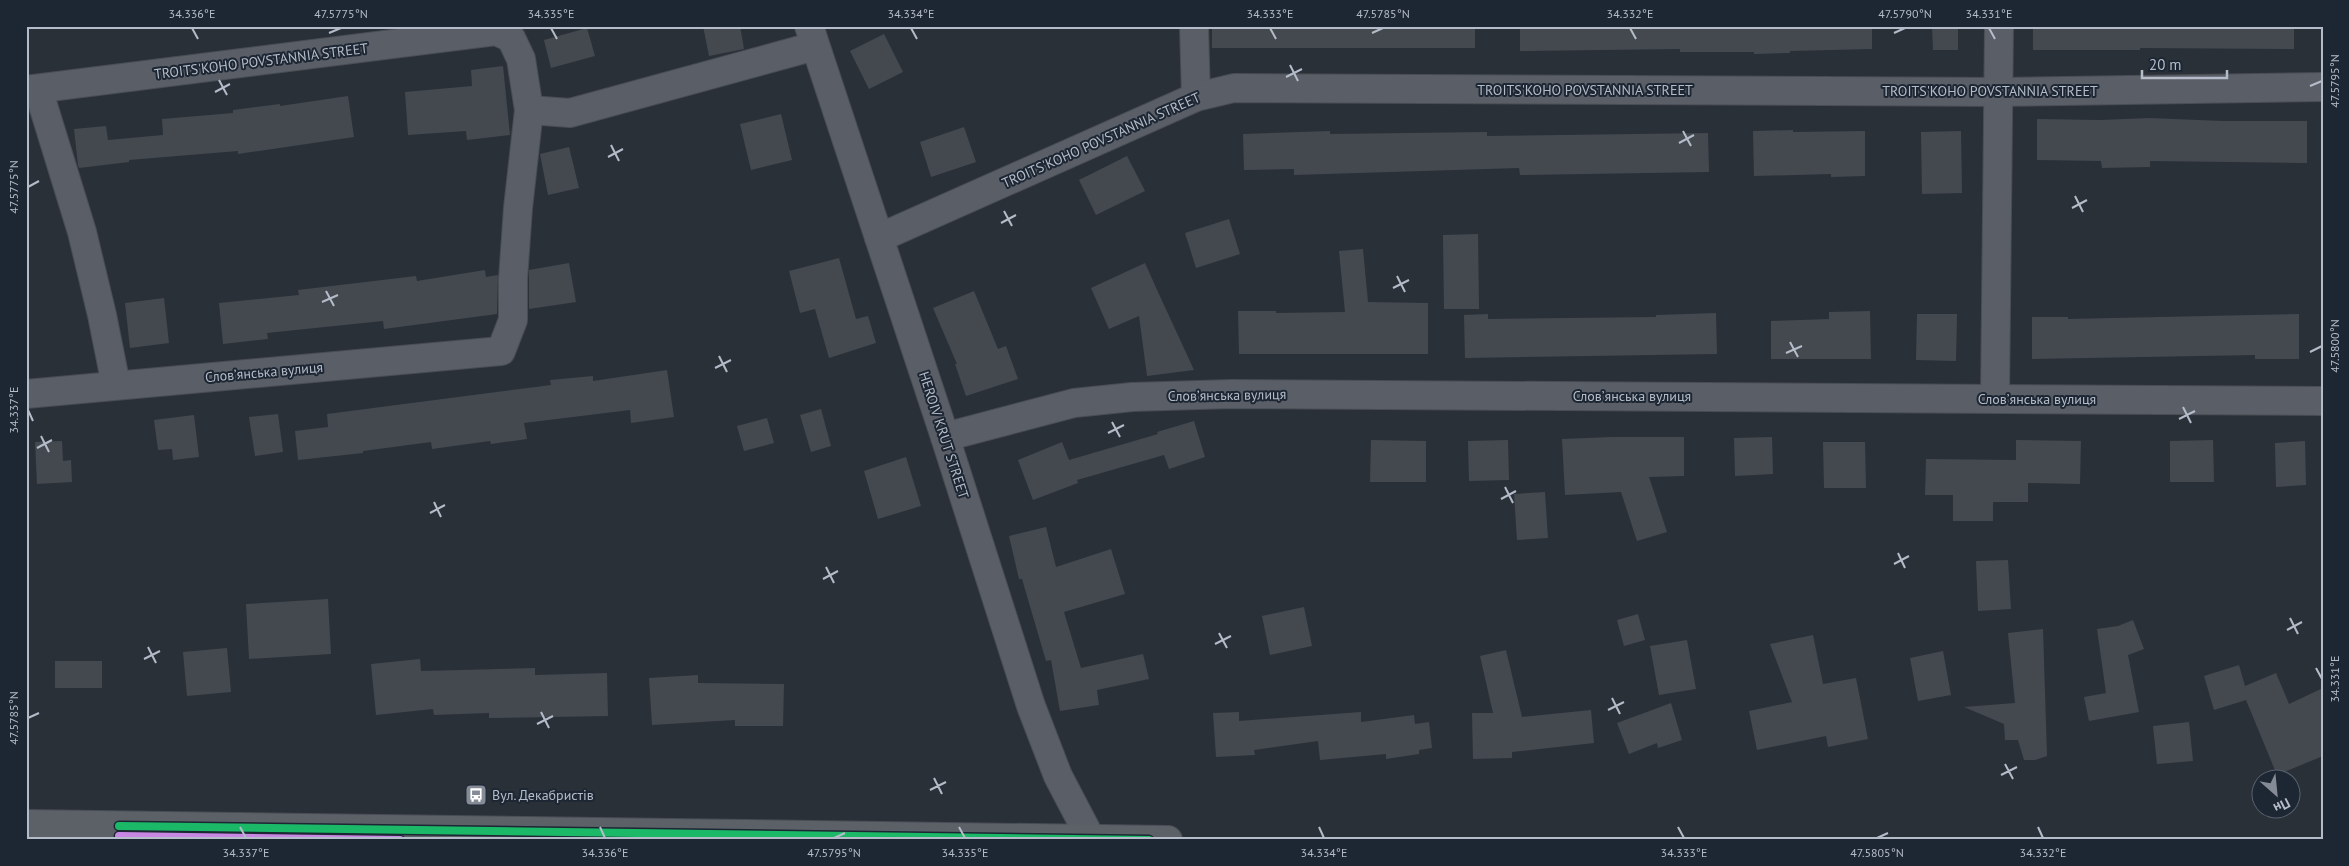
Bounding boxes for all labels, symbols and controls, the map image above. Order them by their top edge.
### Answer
text: 34.336°E [169,6,215,21]
text: 47.5775°N [314,6,368,21]
text: 34.335°E [528,6,574,21]
text: 34.334°E [888,6,934,21]
text: 34.333°E [1247,6,1293,21]
text: 47.5785°N [1356,6,1410,21]
text: 34.332°E [1607,6,1653,21]
text: 47.5790°N [1878,6,1932,21]
text: 34.331°E [1966,6,2012,21]
street label: TROITS'KOHO POVSTANNIA STREET [153,39,369,83]
scale bar [2142,48,2226,80]
text: 47.5795°N [2327,54,2342,108]
text: 20 m [2149,55,2182,74]
street label: TROITS'KOHO POVSTANNIA STREET [1477,81,1693,99]
street label: TROITS'KOHO POVSTANNIA STREET [1882,82,2098,100]
street label: TROITS'KOHO POVSTANNIA STREET [999,88,1203,192]
text: 47.5775°N [6,160,21,214]
text: 47.5800°N [2327,319,2342,373]
street label: Словʼянська вулиця [204,358,324,386]
street label: HEROIV KRUT STREET [915,369,973,501]
street label: Словʼянська вулиця [1168,385,1286,405]
text: 34.337°E [6,387,21,433]
street label: Словʼянська вулиця [1573,387,1691,405]
street label: Словʼянська вулиця [1978,390,2096,408]
text: 34.331°E [2327,656,2342,702]
text: 47.5785°N [6,691,21,745]
north arrow [2252,768,2302,818]
bus stop icon: Вул. Декабристів [464,783,488,807]
place label: Вул. Декабристів [492,786,594,804]
text: Пн [2270,794,2293,817]
text: 34.337°E [223,845,269,860]
text: 34.336°E [582,845,628,860]
text: 47.5795°N [807,845,861,860]
text: 34.335°E [942,845,988,860]
text: 34.334°E [1301,845,1347,860]
text: 34.333°E [1661,845,1707,860]
text: 47.5805°N [1850,845,1904,860]
text: 34.332°E [2020,845,2066,860]

